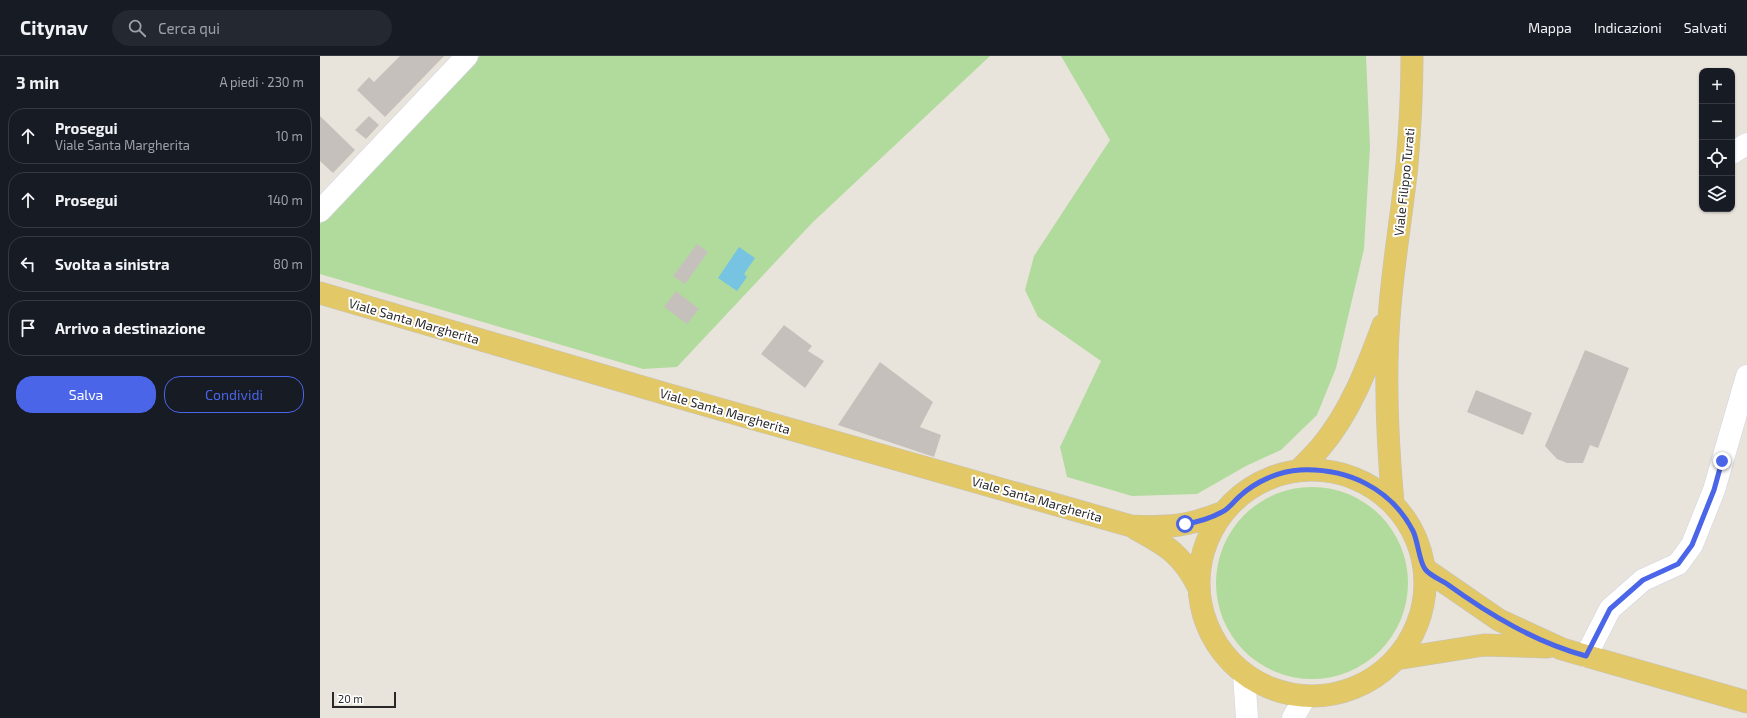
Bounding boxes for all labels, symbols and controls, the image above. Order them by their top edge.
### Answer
search box [112,10,392,46]
text: Citynav [20,16,88,39]
icon: search [126,17,148,39]
text: Cerca qui [158,19,220,37]
text: Mappa [1528,19,1572,36]
text: Indicazioni [1594,19,1662,36]
text: Salvati [1684,19,1727,36]
map controls [1699,68,1735,212]
button: + [1699,68,1735,104]
text: 3 min [16,72,59,92]
text: A piedi · 230 m [219,74,304,90]
button: − [1699,104,1735,140]
text: Prosegui [55,119,118,137]
icon: ahead [17,125,39,147]
street label: Viale Filippo Turati [1390,127,1418,237]
text: 10 m [276,128,303,144]
text: Viale Santa Margherita [55,137,190,153]
button: locate [1699,140,1735,176]
button: layers [1699,176,1735,212]
icon: ahead [17,189,39,211]
text: Prosegui [55,191,118,209]
text: 140 m [268,192,303,208]
icon: left [17,253,39,275]
text: Svolta a sinistra [55,255,170,273]
text: 80 m [273,256,303,272]
street label: Viale Santa Margherita [347,295,481,347]
icon: arrive [17,317,39,339]
text: Arrivo a destinazione [55,319,206,337]
button: Salva [16,376,156,413]
button: Condividi [164,376,304,413]
street label: Viale Santa Margherita [658,385,792,437]
route end [1713,452,1731,470]
street label: Viale Santa Margherita [970,473,1104,525]
route start [1176,515,1194,533]
scale bar [332,690,396,709]
text: 20 m [338,692,363,705]

